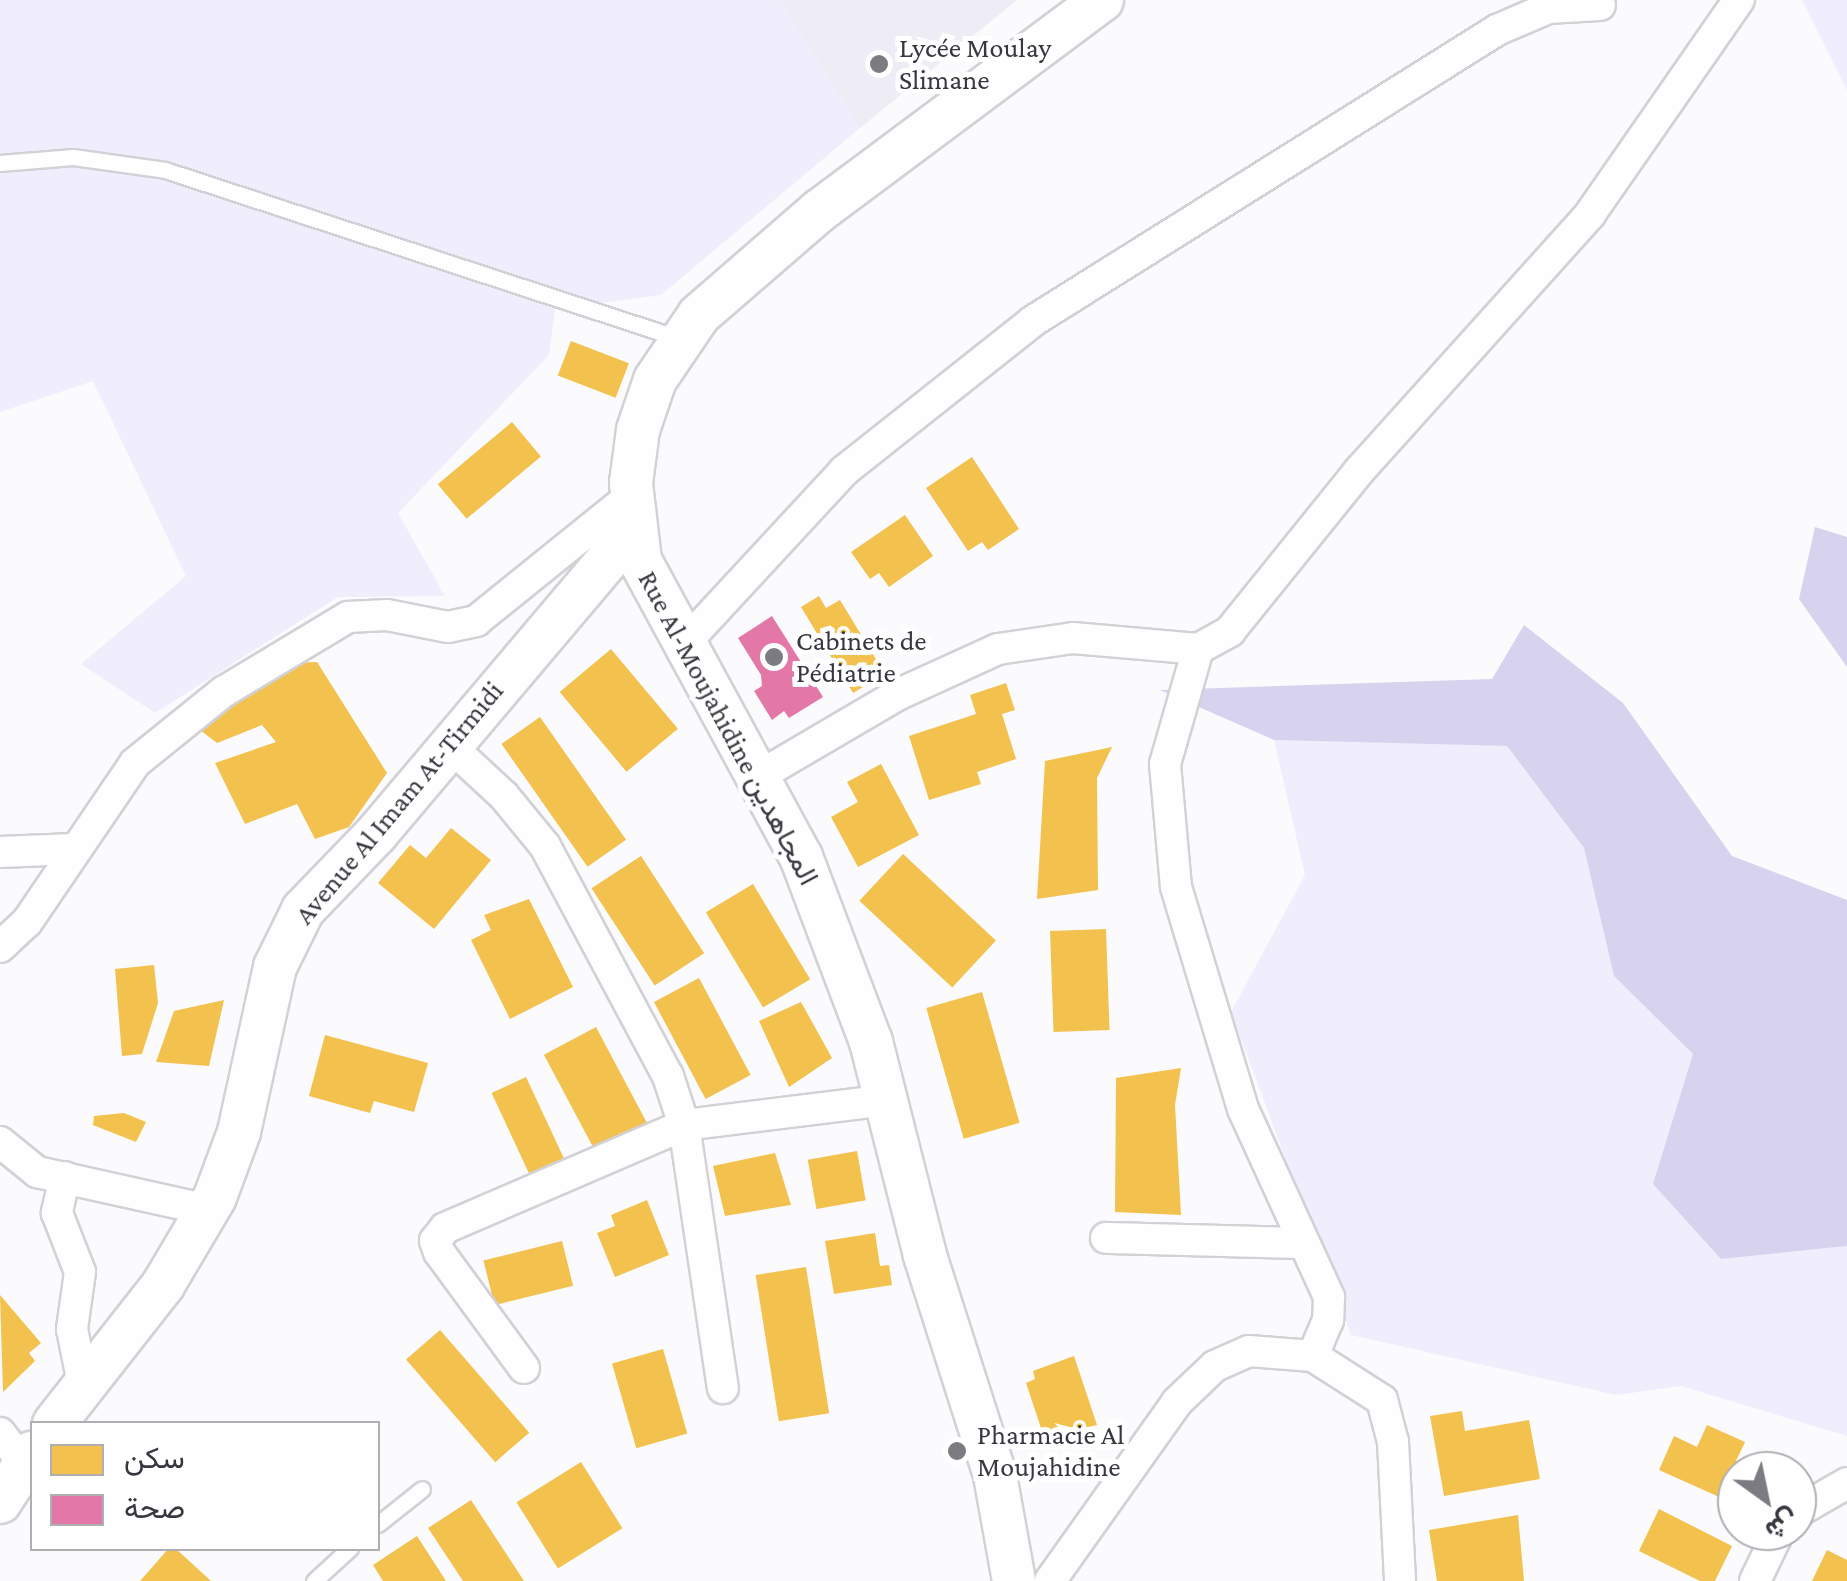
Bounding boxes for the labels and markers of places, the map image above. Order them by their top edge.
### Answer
place label: Lycée Moulay Slimane [899,31,1051,97]
marker: Lycée Moulay Slimane [868,53,890,75]
place label: Cabinets de Pédiatrie [796,624,927,690]
marker: Cabinets de Pédiatrie [761,644,787,670]
place label: Pharmacie Al Moujahidine [977,1418,1124,1484]
marker: Pharmacie Al Moujahidine [946,1440,968,1462]

